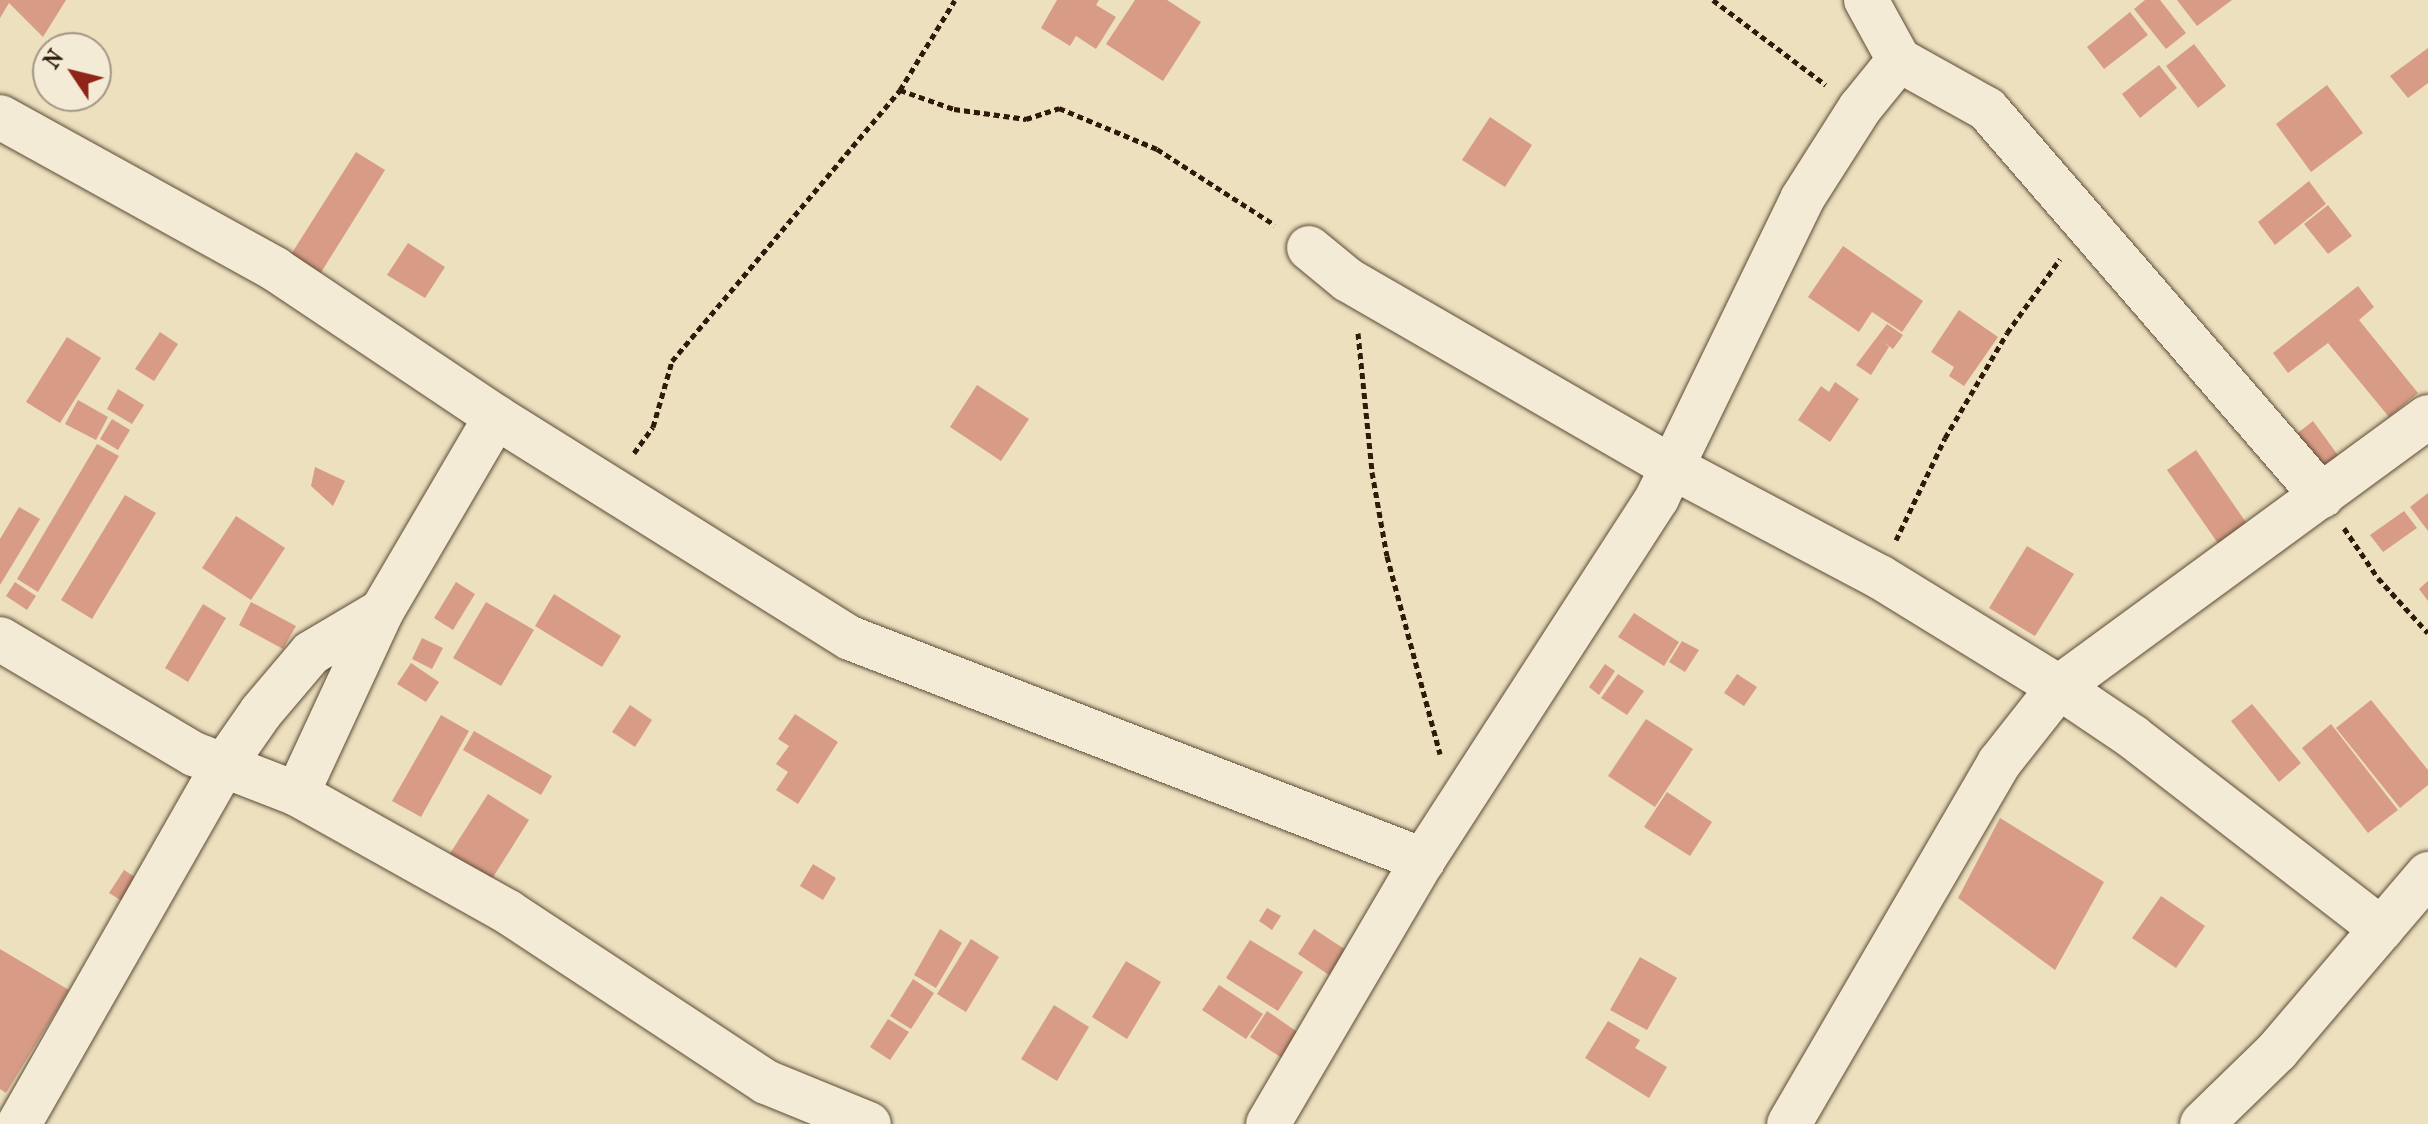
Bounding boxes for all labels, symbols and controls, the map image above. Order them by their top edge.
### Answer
north arrow [32,32,112,112]
text: N [39,45,69,74]

